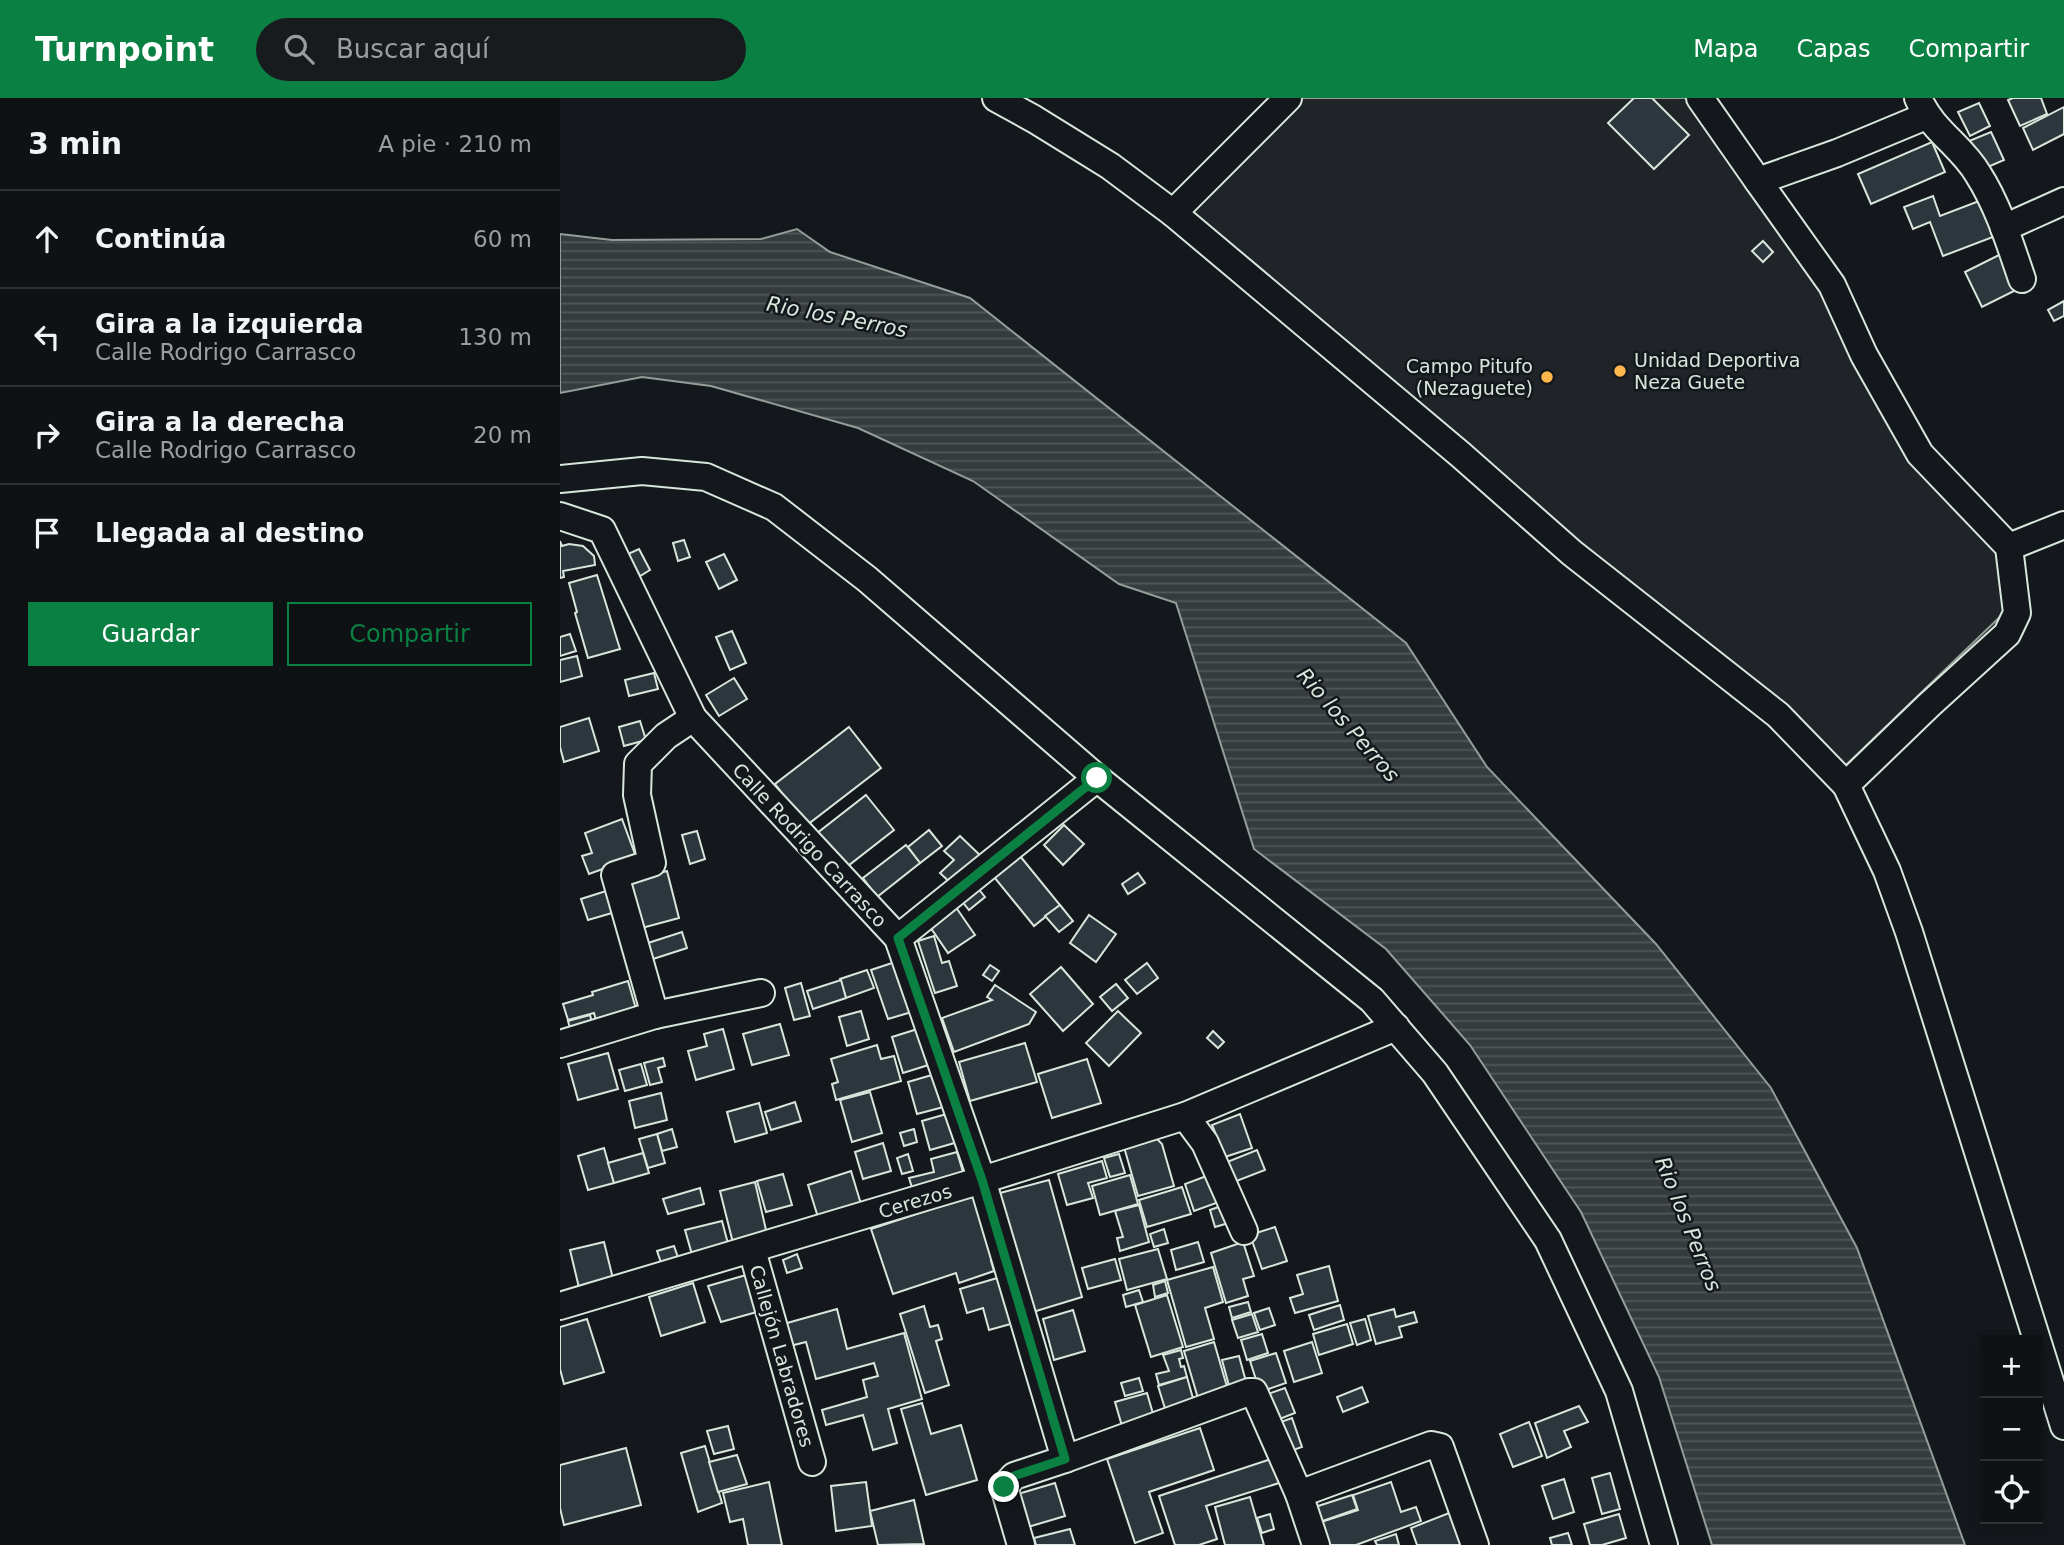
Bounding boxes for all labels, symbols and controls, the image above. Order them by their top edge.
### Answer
search box [256,18,746,81]
text: Turnpoint [35,30,214,69]
icon: search [280,30,318,68]
text: Buscar aquí [336,34,489,64]
text: Mapa [1693,35,1759,63]
text: Capas [1797,35,1870,63]
text: Compartir [1908,35,2029,63]
text: 3 min [28,126,122,161]
text: A pie · 210 m [378,131,532,157]
icon: ahead [28,220,66,258]
text: Continúa [95,224,226,254]
text: 60 m [473,226,532,252]
water label: Rio los Perros [765,292,909,342]
text: Gira a la izquierda [95,309,363,339]
icon: left [28,318,66,356]
text: 130 m [458,324,532,350]
text: Calle Rodrigo Carrasco [95,339,356,365]
place label: Unidad Deportiva Neza Guete [1634,349,1800,393]
place label: Campo Pitufo (Nezaguete) [1406,355,1533,399]
marker: Unidad Deportiva Neza Guete [1612,363,1628,379]
marker: Campo Pitufo (Nezaguete) [1539,369,1555,385]
text: Gira a la derecha [95,407,345,437]
icon: right [28,416,66,454]
text: 20 m [473,422,532,448]
text: Calle Rodrigo Carrasco [95,437,356,463]
icon: arrive [28,514,66,552]
text: Llegada al destino [95,518,364,548]
button: Guardar [28,602,273,666]
button: Compartir [287,602,532,666]
water label: Rio los Perros [1292,663,1404,787]
street label: Calle Rodrigo Carrasco [728,759,892,931]
route start [1081,762,1112,793]
water label: Rio los Perros [1650,1153,1726,1295]
street label: Cerezos [876,1179,954,1223]
street label: Callejón Labradores [745,1262,819,1450]
map controls [1980,1335,2043,1524]
button: + [1980,1335,2043,1398]
button: − [1980,1398,2043,1461]
button: locate [1980,1461,2043,1524]
route end [988,1471,1019,1502]

